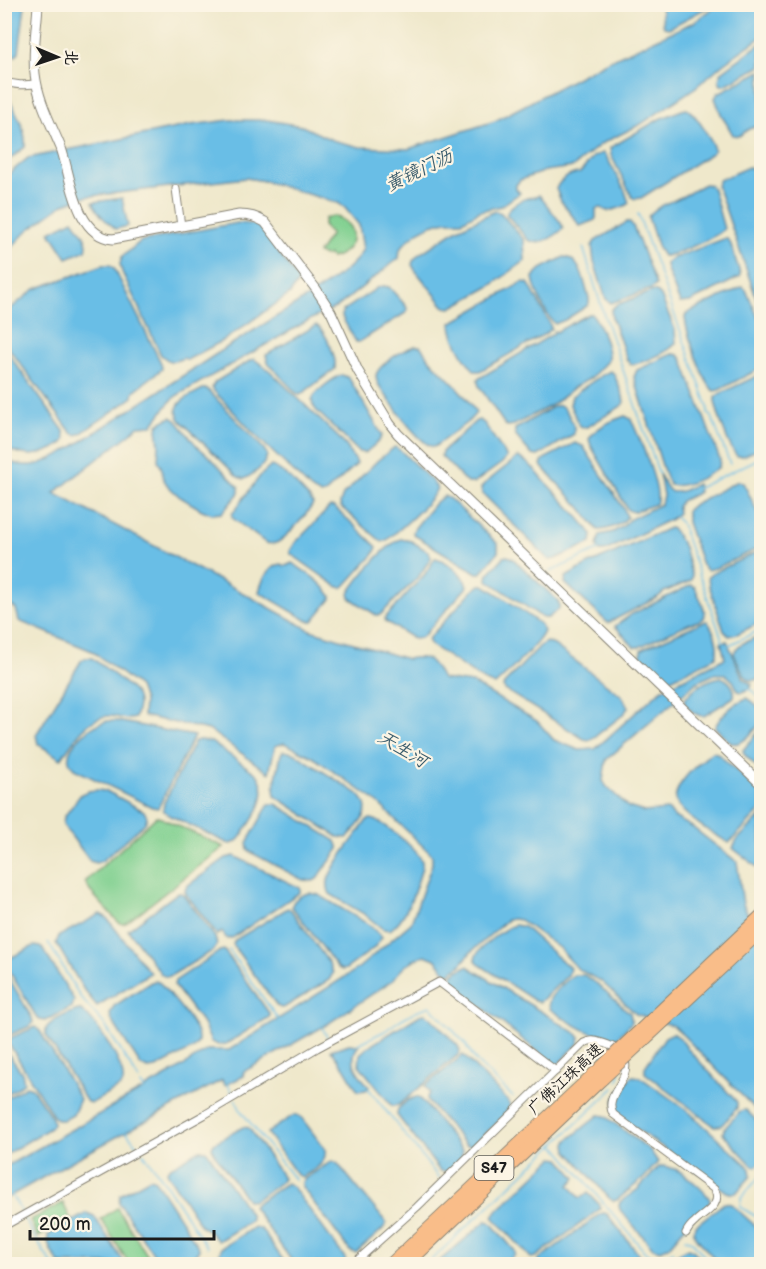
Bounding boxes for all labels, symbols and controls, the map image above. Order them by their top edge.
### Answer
north arrow [27,27,87,87]
text: 北 [61,49,80,66]
water label: 黄镜门沥 [382,144,458,196]
water label: 天生河 [374,727,434,774]
street label: 广佛江珠高速 [524,1039,608,1119]
road number: S47 [474,1156,514,1180]
scale bar [30,1203,214,1241]
text: 200 m [39,1214,91,1235]

